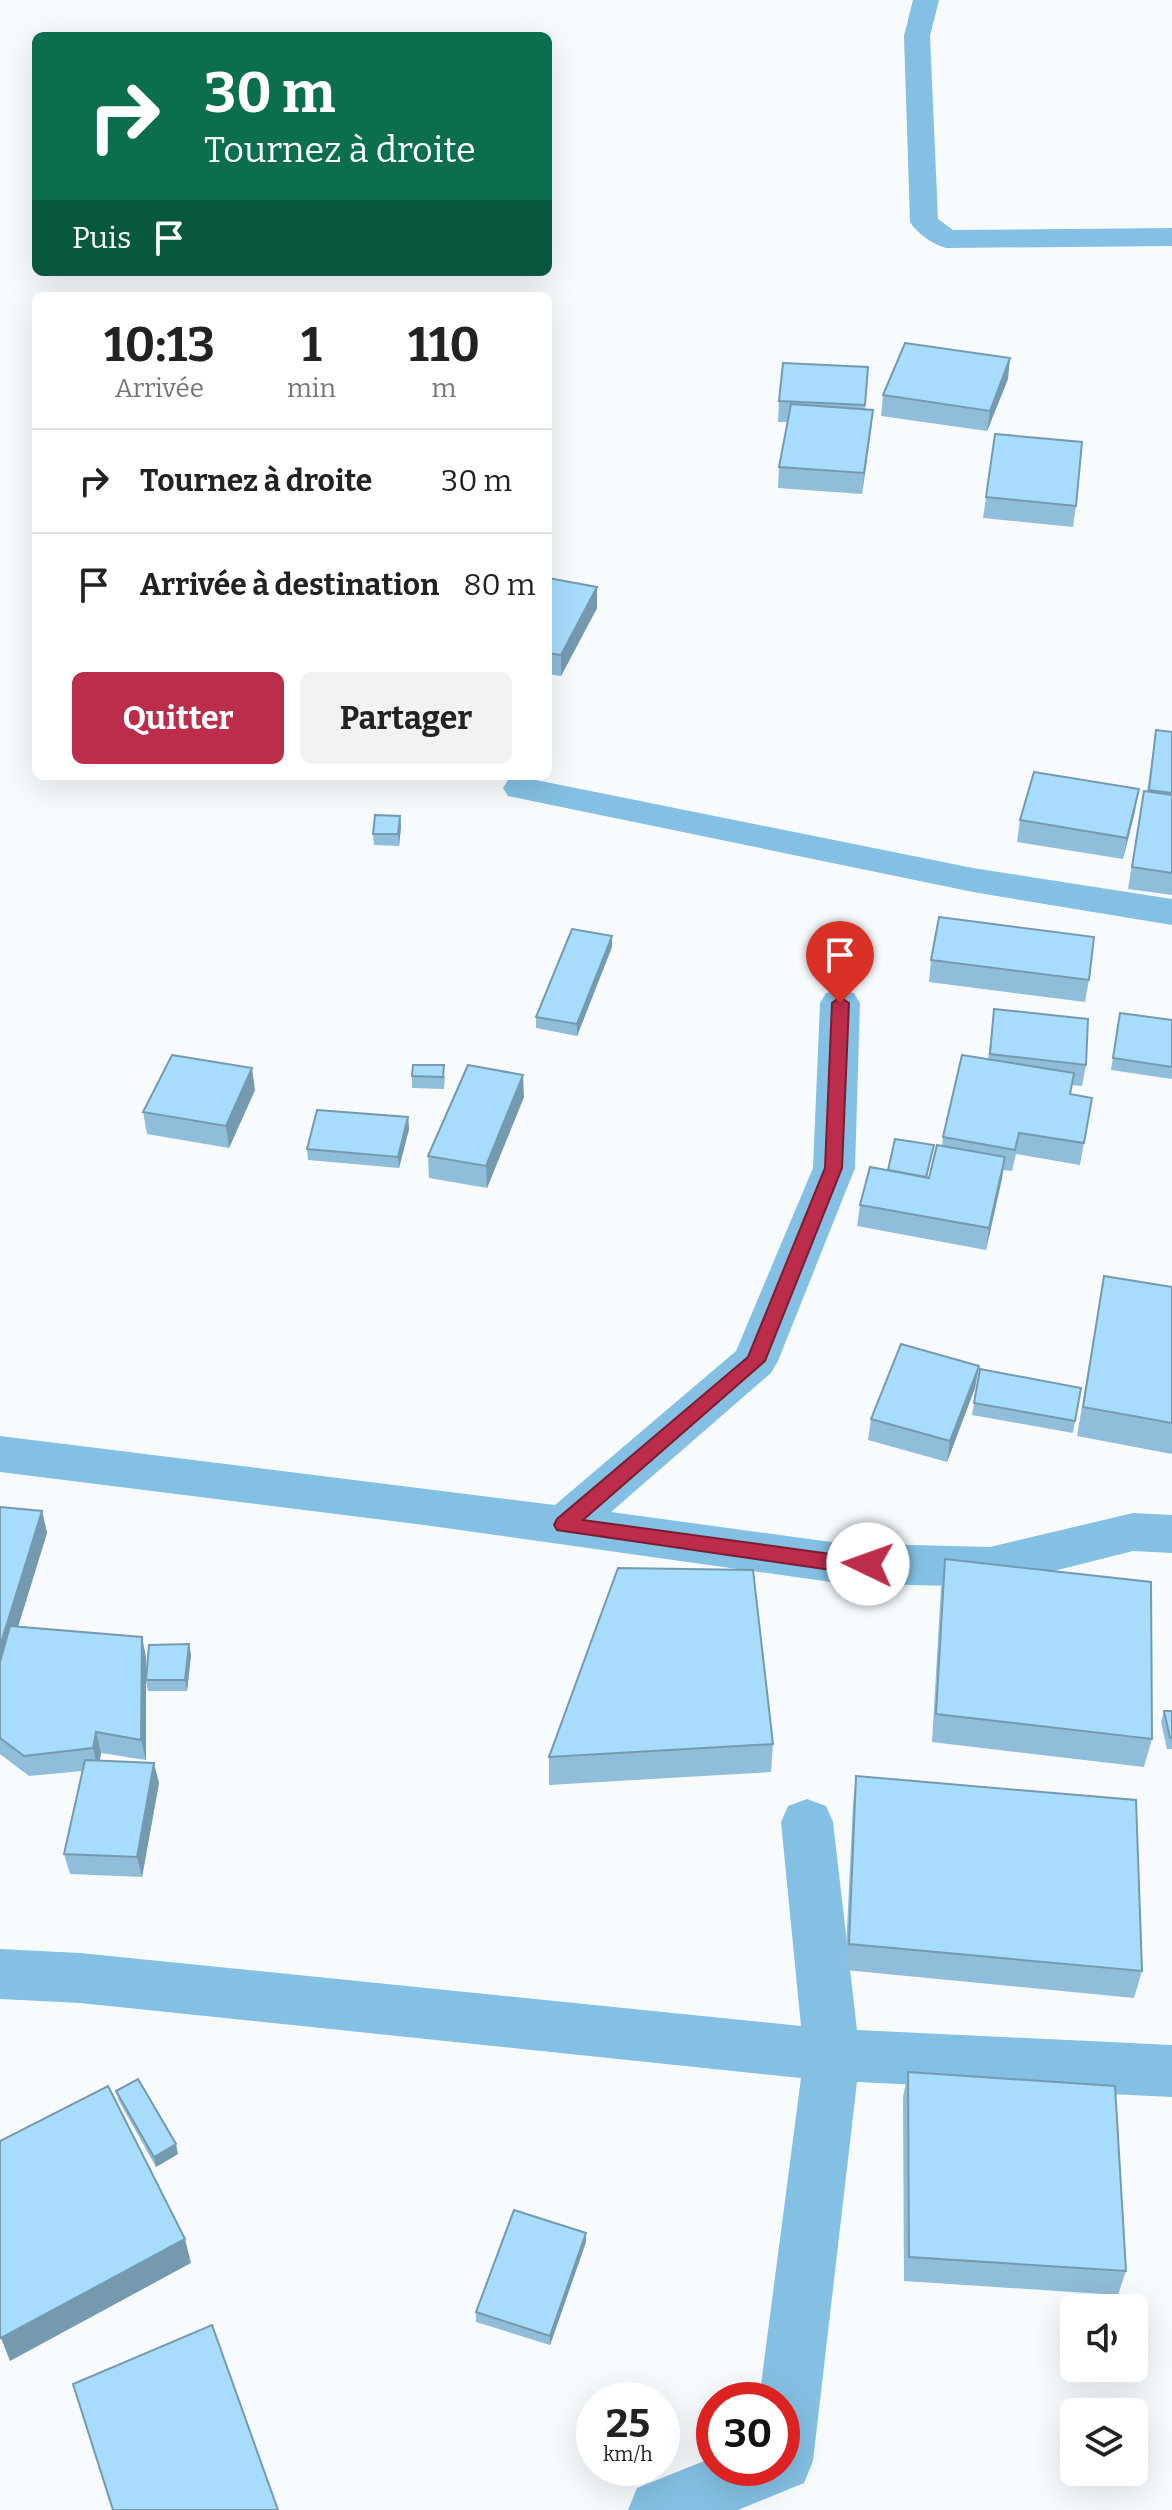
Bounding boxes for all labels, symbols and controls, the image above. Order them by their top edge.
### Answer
text: 30 m [204,60,335,127]
icon: right [72,64,176,168]
text: Tournez à droite [204,128,476,172]
icon: arrive [147,216,191,260]
text: Puis [72,220,131,256]
text: 10:13 [104,316,215,374]
text: 1 [301,316,322,374]
text: 110 [408,316,480,374]
text: Arrivée [115,373,204,404]
text: min [287,373,336,404]
text: m [432,373,456,404]
icon: right [72,459,116,503]
text: Tournez à droite [140,463,372,499]
text: 30 m [441,463,512,499]
icon: arrive [72,563,116,607]
text: Arrivée à destination [140,567,439,603]
text: 80 m [463,567,535,603]
button: Quitter [72,672,284,764]
button: Partager [300,672,512,764]
pin [806,921,874,1003]
icon: arrive [818,933,862,977]
position arrow [826,1522,910,1606]
map controls [1060,2294,1148,2486]
button: sound [1060,2294,1148,2382]
speed limit sign: 30 [696,2382,800,2486]
button: layers [1060,2398,1148,2486]
text: 25 [606,2400,650,2448]
text: km/h [603,2442,653,2466]

